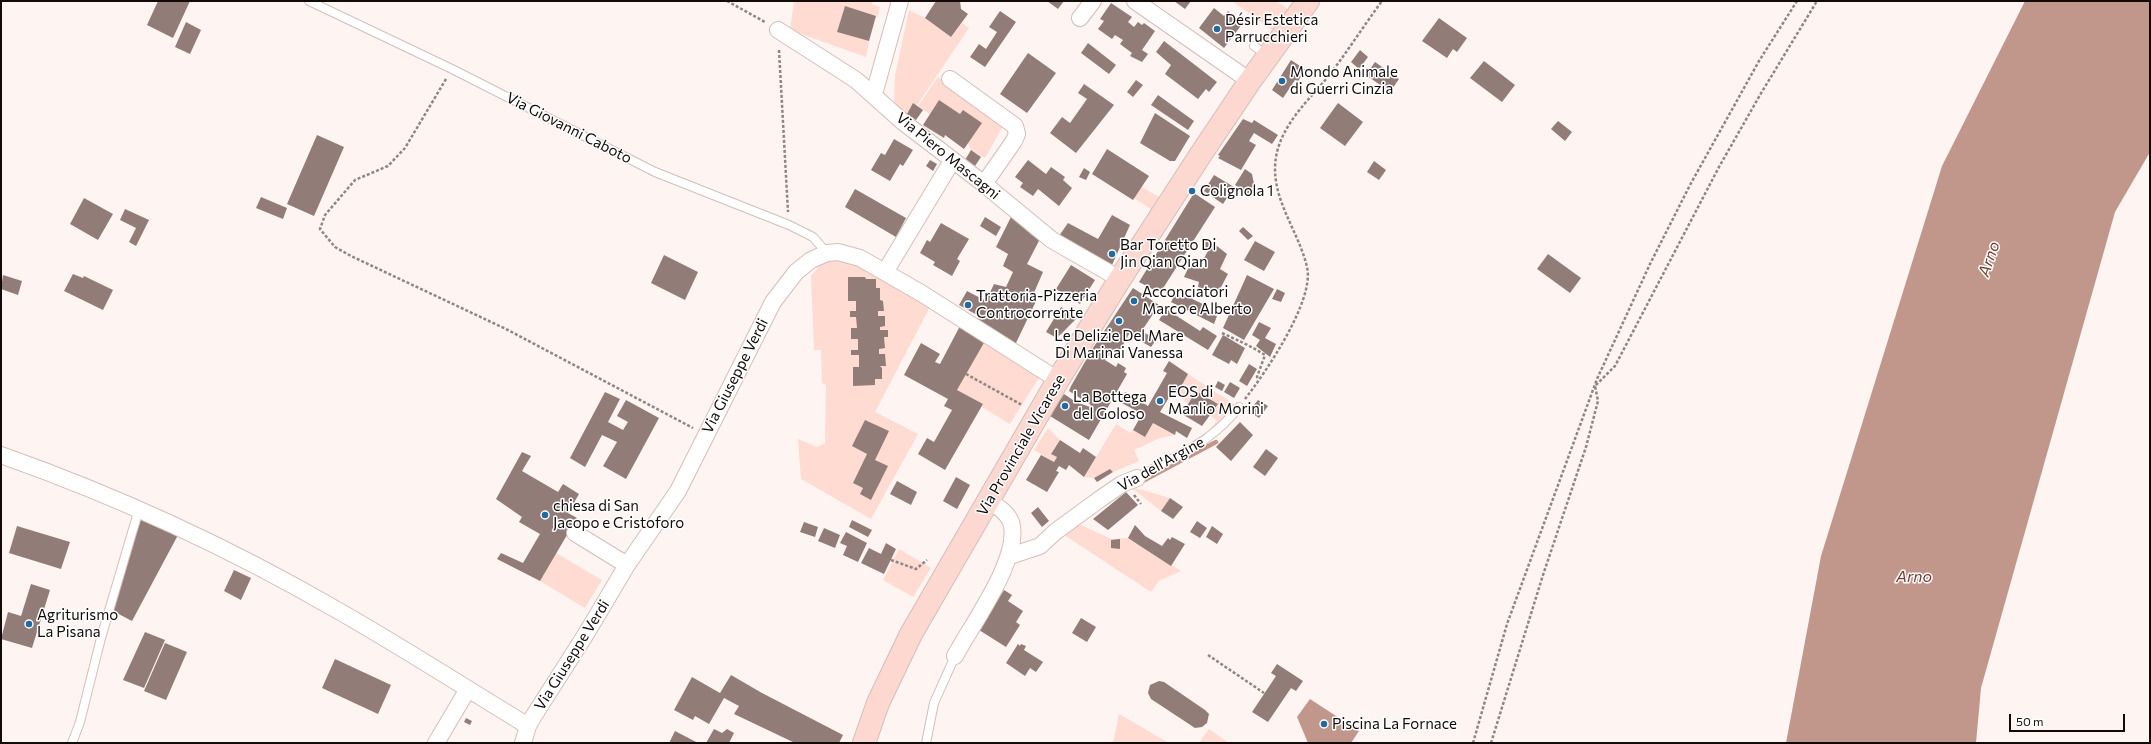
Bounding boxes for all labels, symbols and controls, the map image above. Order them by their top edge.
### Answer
place label: Désir Estetica Parrucchieri [1225,11,1318,46]
marker: Désir Estetica Parrucchieri [1212,24,1222,34]
place label: Mondo Animale di Guerri Cinzia [1290,63,1398,98]
marker: Mondo Animale di Guerri Cinzia [1277,76,1287,86]
street label: Via Giovanni Caboto [503,89,635,167]
street label: Via Piero Mascagni [892,109,1004,203]
place label: Colignola 1 [1200,182,1274,200]
marker: Colignola 1 [1187,186,1197,196]
place label: Bar Toretto Di Jin Qian Qian [1120,236,1216,271]
water label: Arno [1974,239,2004,279]
marker: Bar Toretto Di Jin Qian Qian [1107,249,1117,259]
place label: Acconciatori Marco e Alberto [1142,283,1252,318]
place label: Trattoria-Pizzeria Controcorrente [976,287,1097,322]
marker: Acconciatori Marco e Alberto [1129,296,1139,306]
marker: Trattoria-Pizzeria Controcorrente [963,300,973,310]
street label: Via Giuseppe Verdi [698,315,772,437]
marker: Le Delizie Del Mare Di Marinai Vanessa [1114,316,1124,326]
place label: Le Delizie Del Mare Di Marinai Vanessa [1054,327,1184,362]
street label: Via Provinciale Vicarese [973,371,1069,519]
place label: EOS di Manlio Morini [1168,383,1264,418]
place label: La Bottega del Goloso [1073,388,1147,423]
marker: EOS di Manlio Morini [1155,396,1165,406]
marker: La Bottega del Goloso [1060,401,1070,411]
street label: Via dell'Argine [1115,433,1207,495]
place label: chiesa di San Jacopo e Cristoforo [553,497,684,532]
marker: chiesa di San Jacopo e Cristoforo [540,510,550,520]
water label: Arno [1896,567,1932,587]
street label: Via Giuseppe Verdi [531,596,613,714]
place label: Agriturismo La Pisana [37,606,118,641]
marker: Agriturismo La Pisana [24,619,34,629]
scale bar [2011,706,2127,732]
text: 50 m [2016,714,2044,728]
place label: Piscina La Fornace [1332,715,1457,733]
marker: Piscina La Fornace [1319,719,1329,729]

